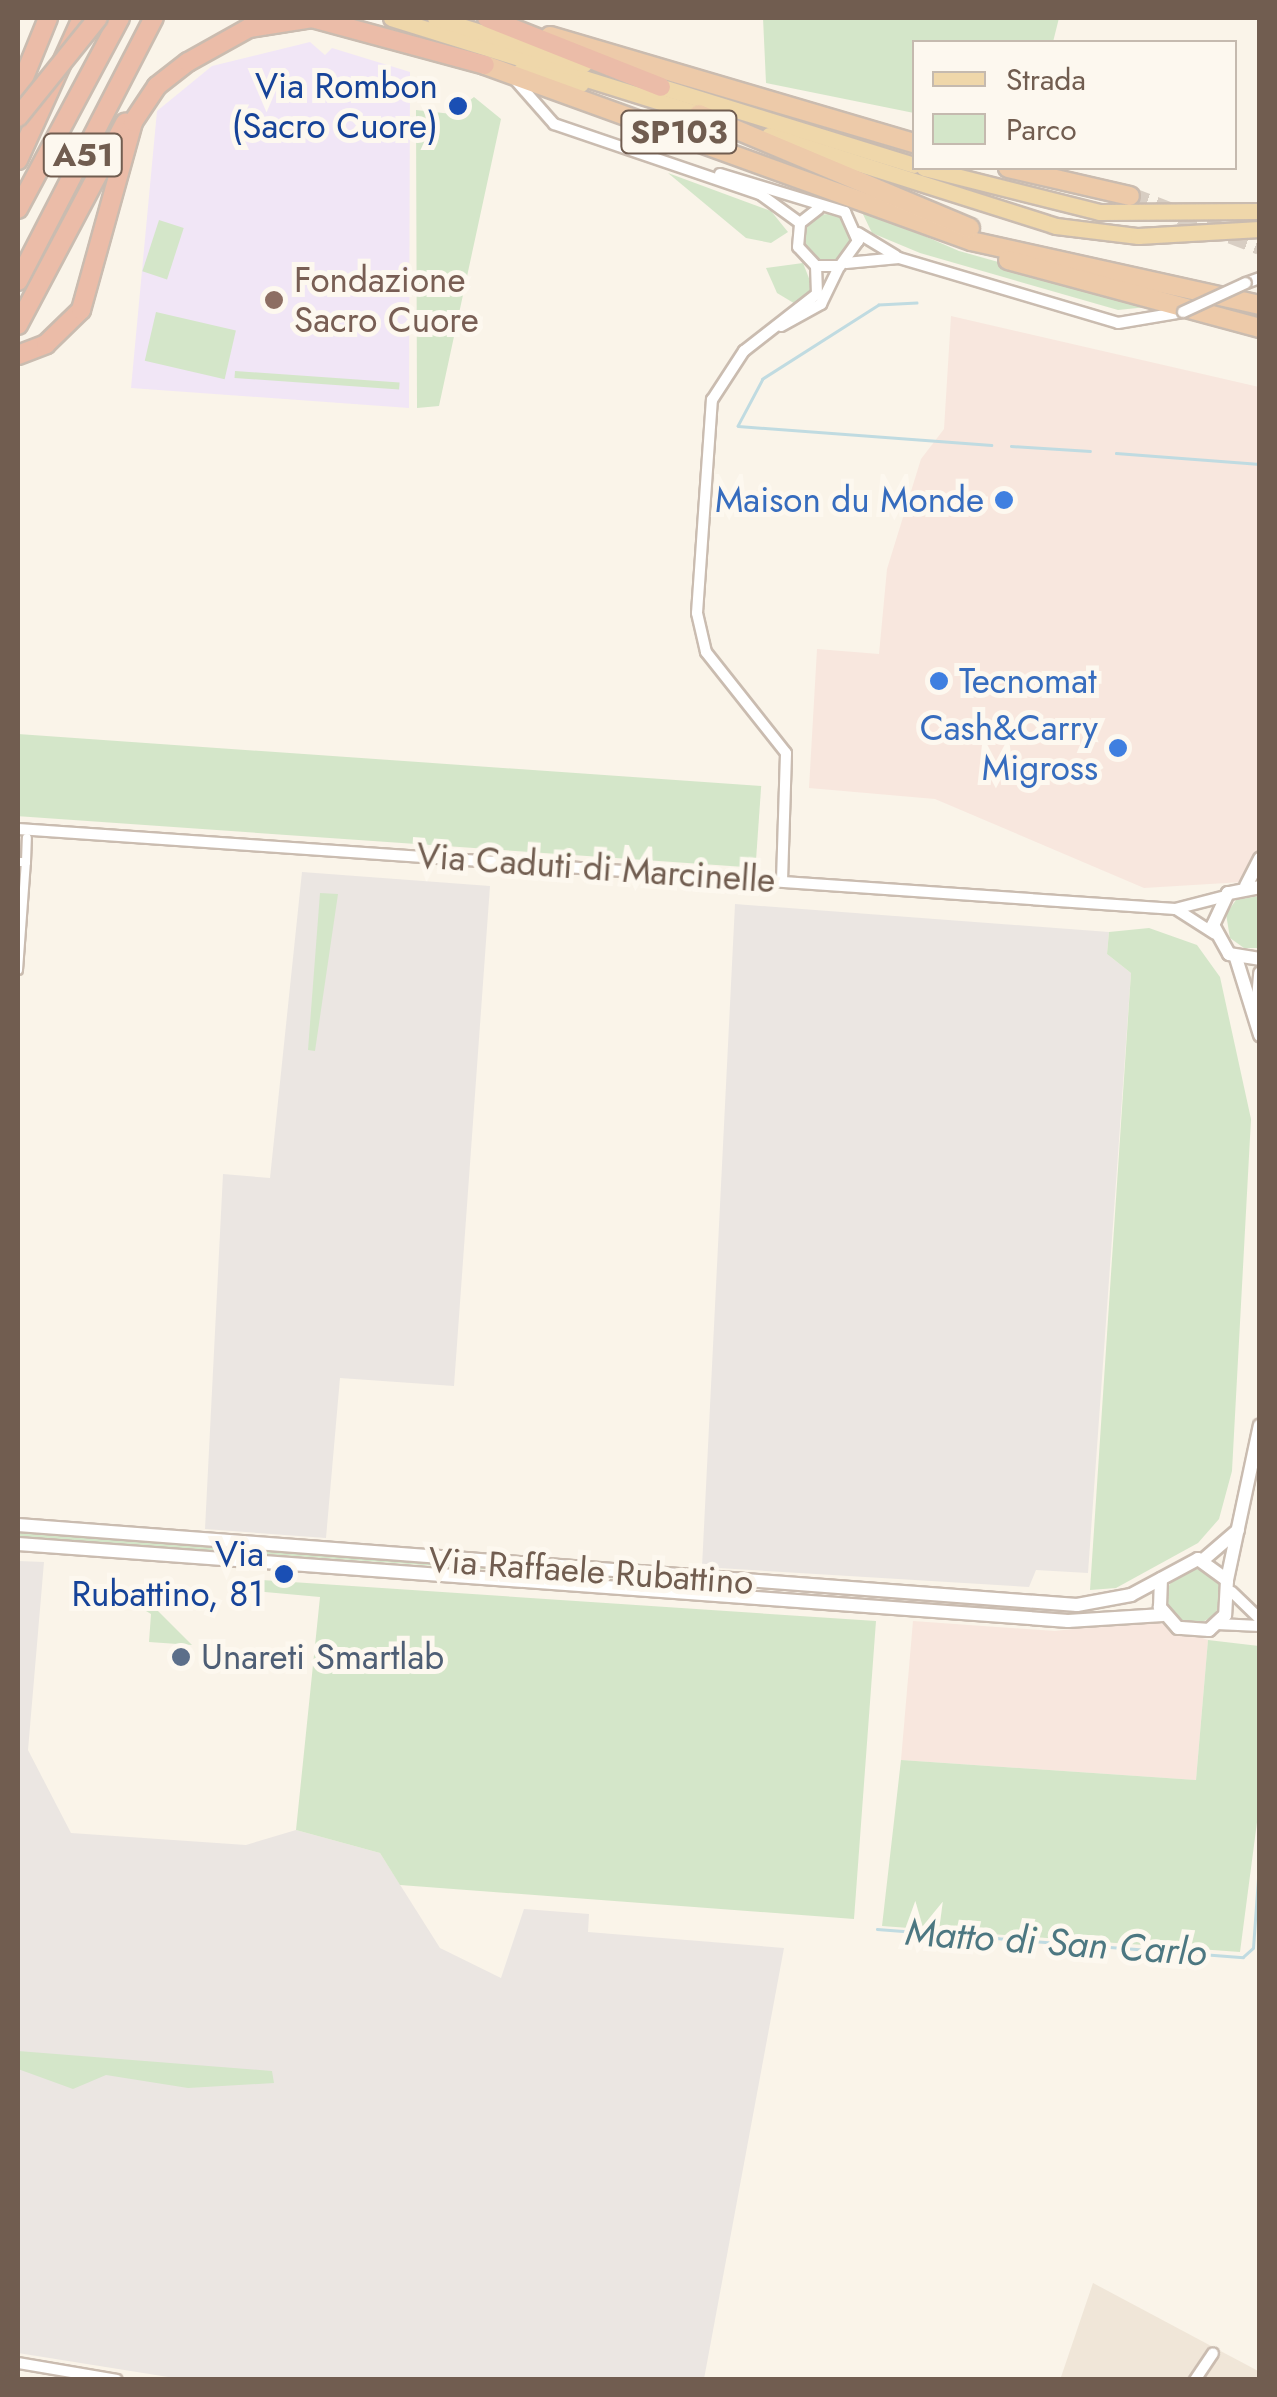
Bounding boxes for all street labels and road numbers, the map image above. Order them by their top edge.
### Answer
road number: SP103 [619,105,739,159]
road number: A51 [41,128,126,182]
street label: Via Caduti di Marcinelle [415,835,777,901]
street label: Via Raffaele Rubattino [427,1539,755,1603]

